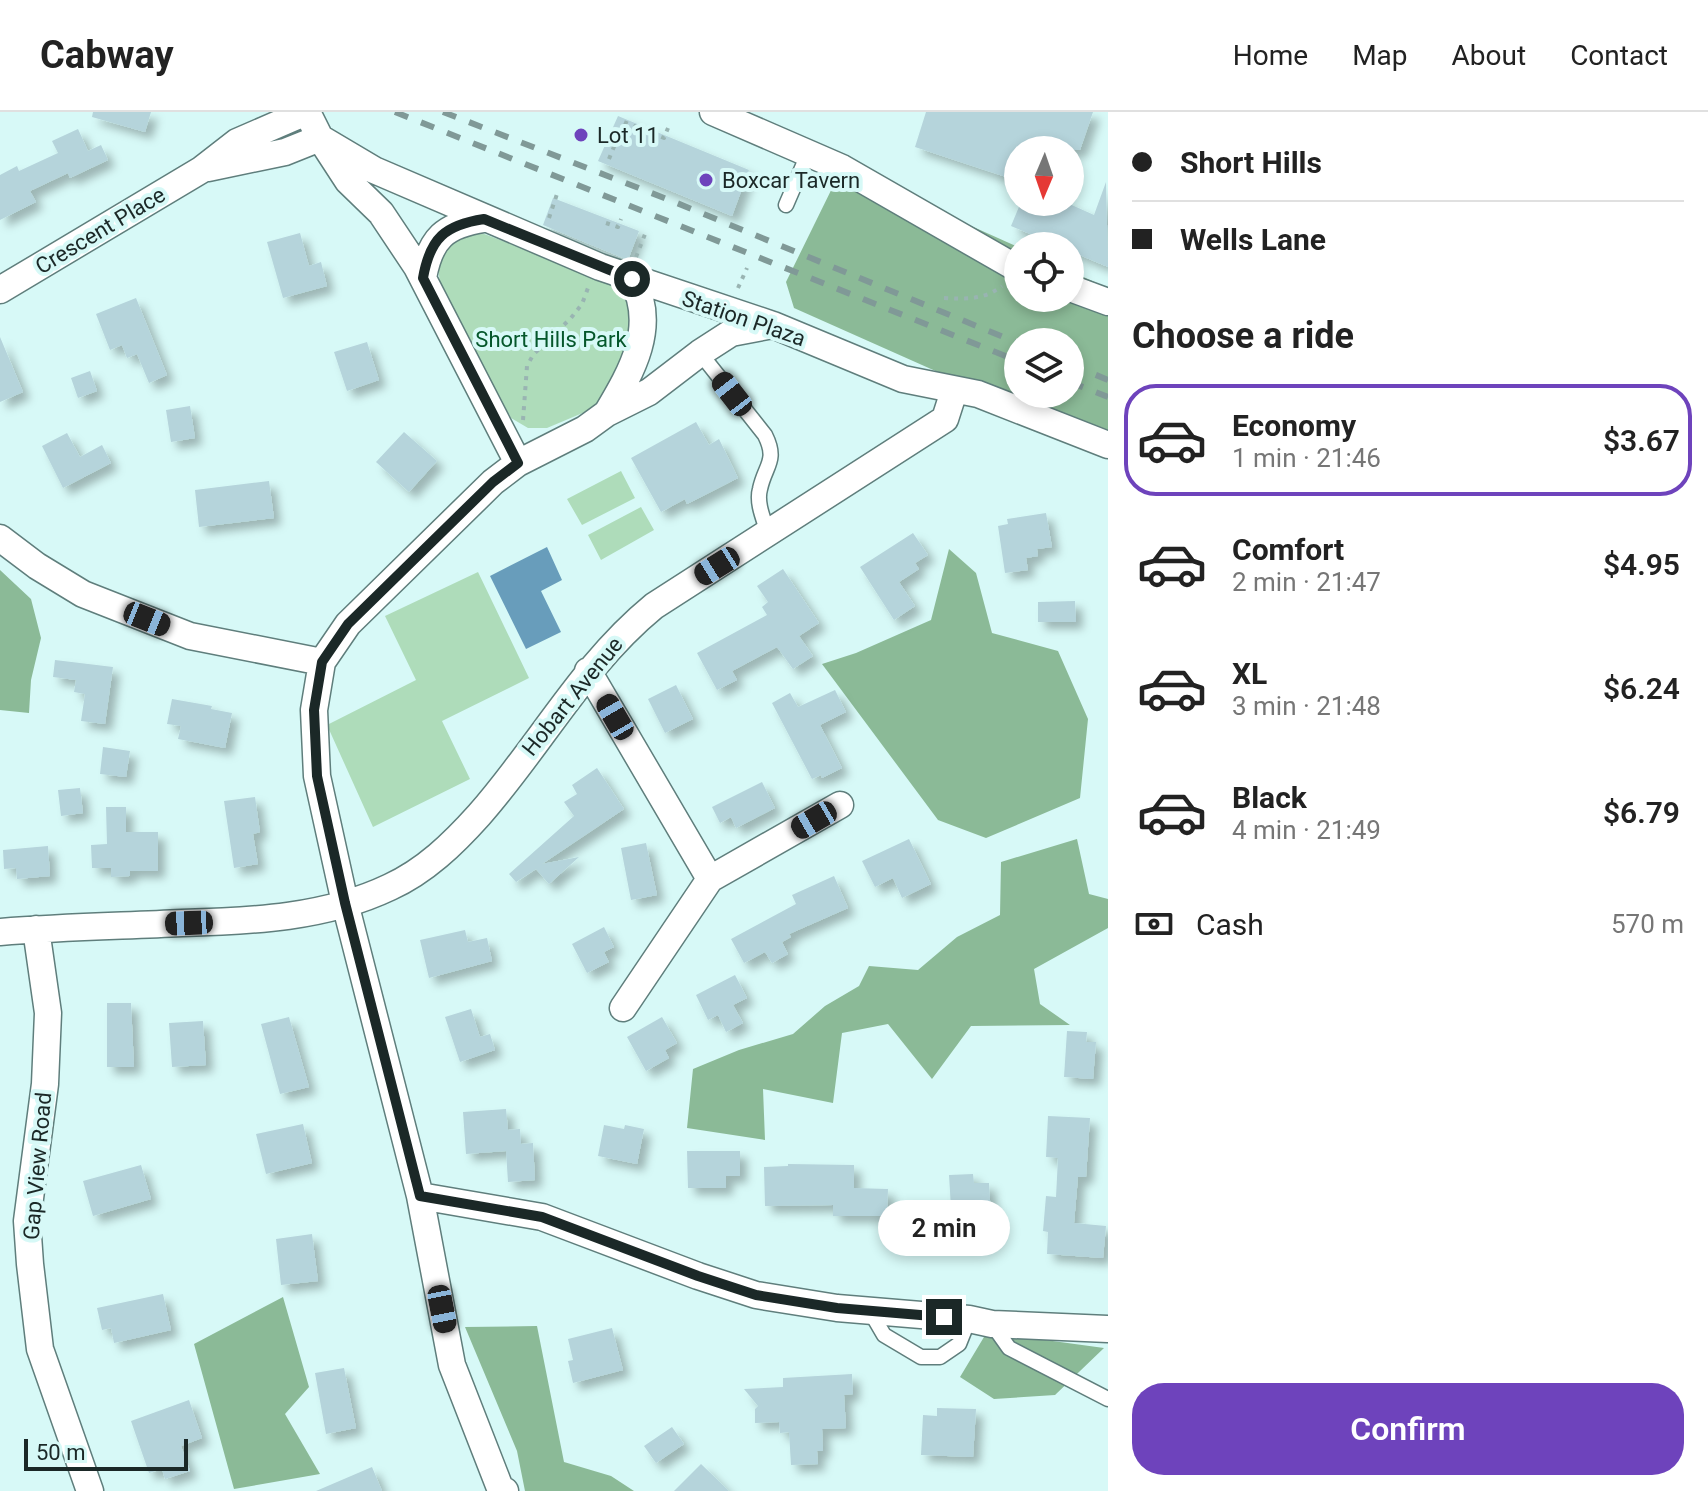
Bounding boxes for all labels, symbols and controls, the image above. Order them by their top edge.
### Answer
text: Cabway [40,33,174,77]
text: Home [1233,39,1308,72]
text: Map [1352,39,1408,72]
text: About [1452,39,1526,72]
text: Contact [1570,39,1668,72]
place label: Lot 11 [597,123,659,148]
marker: Lot 11 [572,126,590,144]
north arrow [1004,136,1084,216]
map controls [1004,136,1084,408]
text: Short Hills [1180,145,1322,180]
place label: Boxcar Tavern [722,168,860,193]
marker: Boxcar Tavern [697,171,715,189]
street label: Crescent Place [31,182,170,279]
text: Wells Lane [1180,222,1326,257]
button: locate [1004,232,1084,312]
route start [614,261,650,297]
street label: Station Plaza [679,286,809,351]
text: Choose a ride [1132,315,1354,357]
park label: Short Hills Park [475,327,627,352]
button: layers [1004,328,1084,408]
car [708,368,756,420]
icon: car [1136,404,1208,476]
text: Economy [1232,408,1356,443]
text: $3.67 [1603,423,1680,458]
text: 1 min · 21:46 [1232,443,1381,473]
icon: car [1136,528,1208,600]
text: Comfort [1232,532,1344,567]
car [690,543,744,589]
text: $4.95 [1603,547,1680,582]
text: 2 min · 21:47 [1232,567,1381,597]
car [120,599,174,639]
street label: Hobart Avenue [517,632,628,761]
icon: car [1136,652,1208,724]
text: XL [1232,656,1267,691]
text: $6.24 [1603,671,1680,706]
car [593,690,637,744]
text: 3 min · 21:48 [1232,691,1381,721]
icon: car [1136,776,1208,848]
text: Black [1232,780,1307,815]
text: $6.79 [1603,795,1680,830]
car [787,798,841,842]
text: 4 min · 21:49 [1232,815,1381,845]
icon: cash [1132,902,1176,946]
text: Cash [1196,907,1264,942]
text: 570 m [1611,909,1684,939]
car [165,910,213,936]
street label: Gap View Road [19,1091,56,1241]
callout: 2 min [878,1201,1010,1257]
text: 2 min [911,1213,977,1243]
car [426,1283,458,1335]
route end [926,1299,962,1335]
button: Confirm [1132,1383,1684,1475]
scale bar [24,1435,188,1471]
text: 50 m [36,1440,85,1465]

